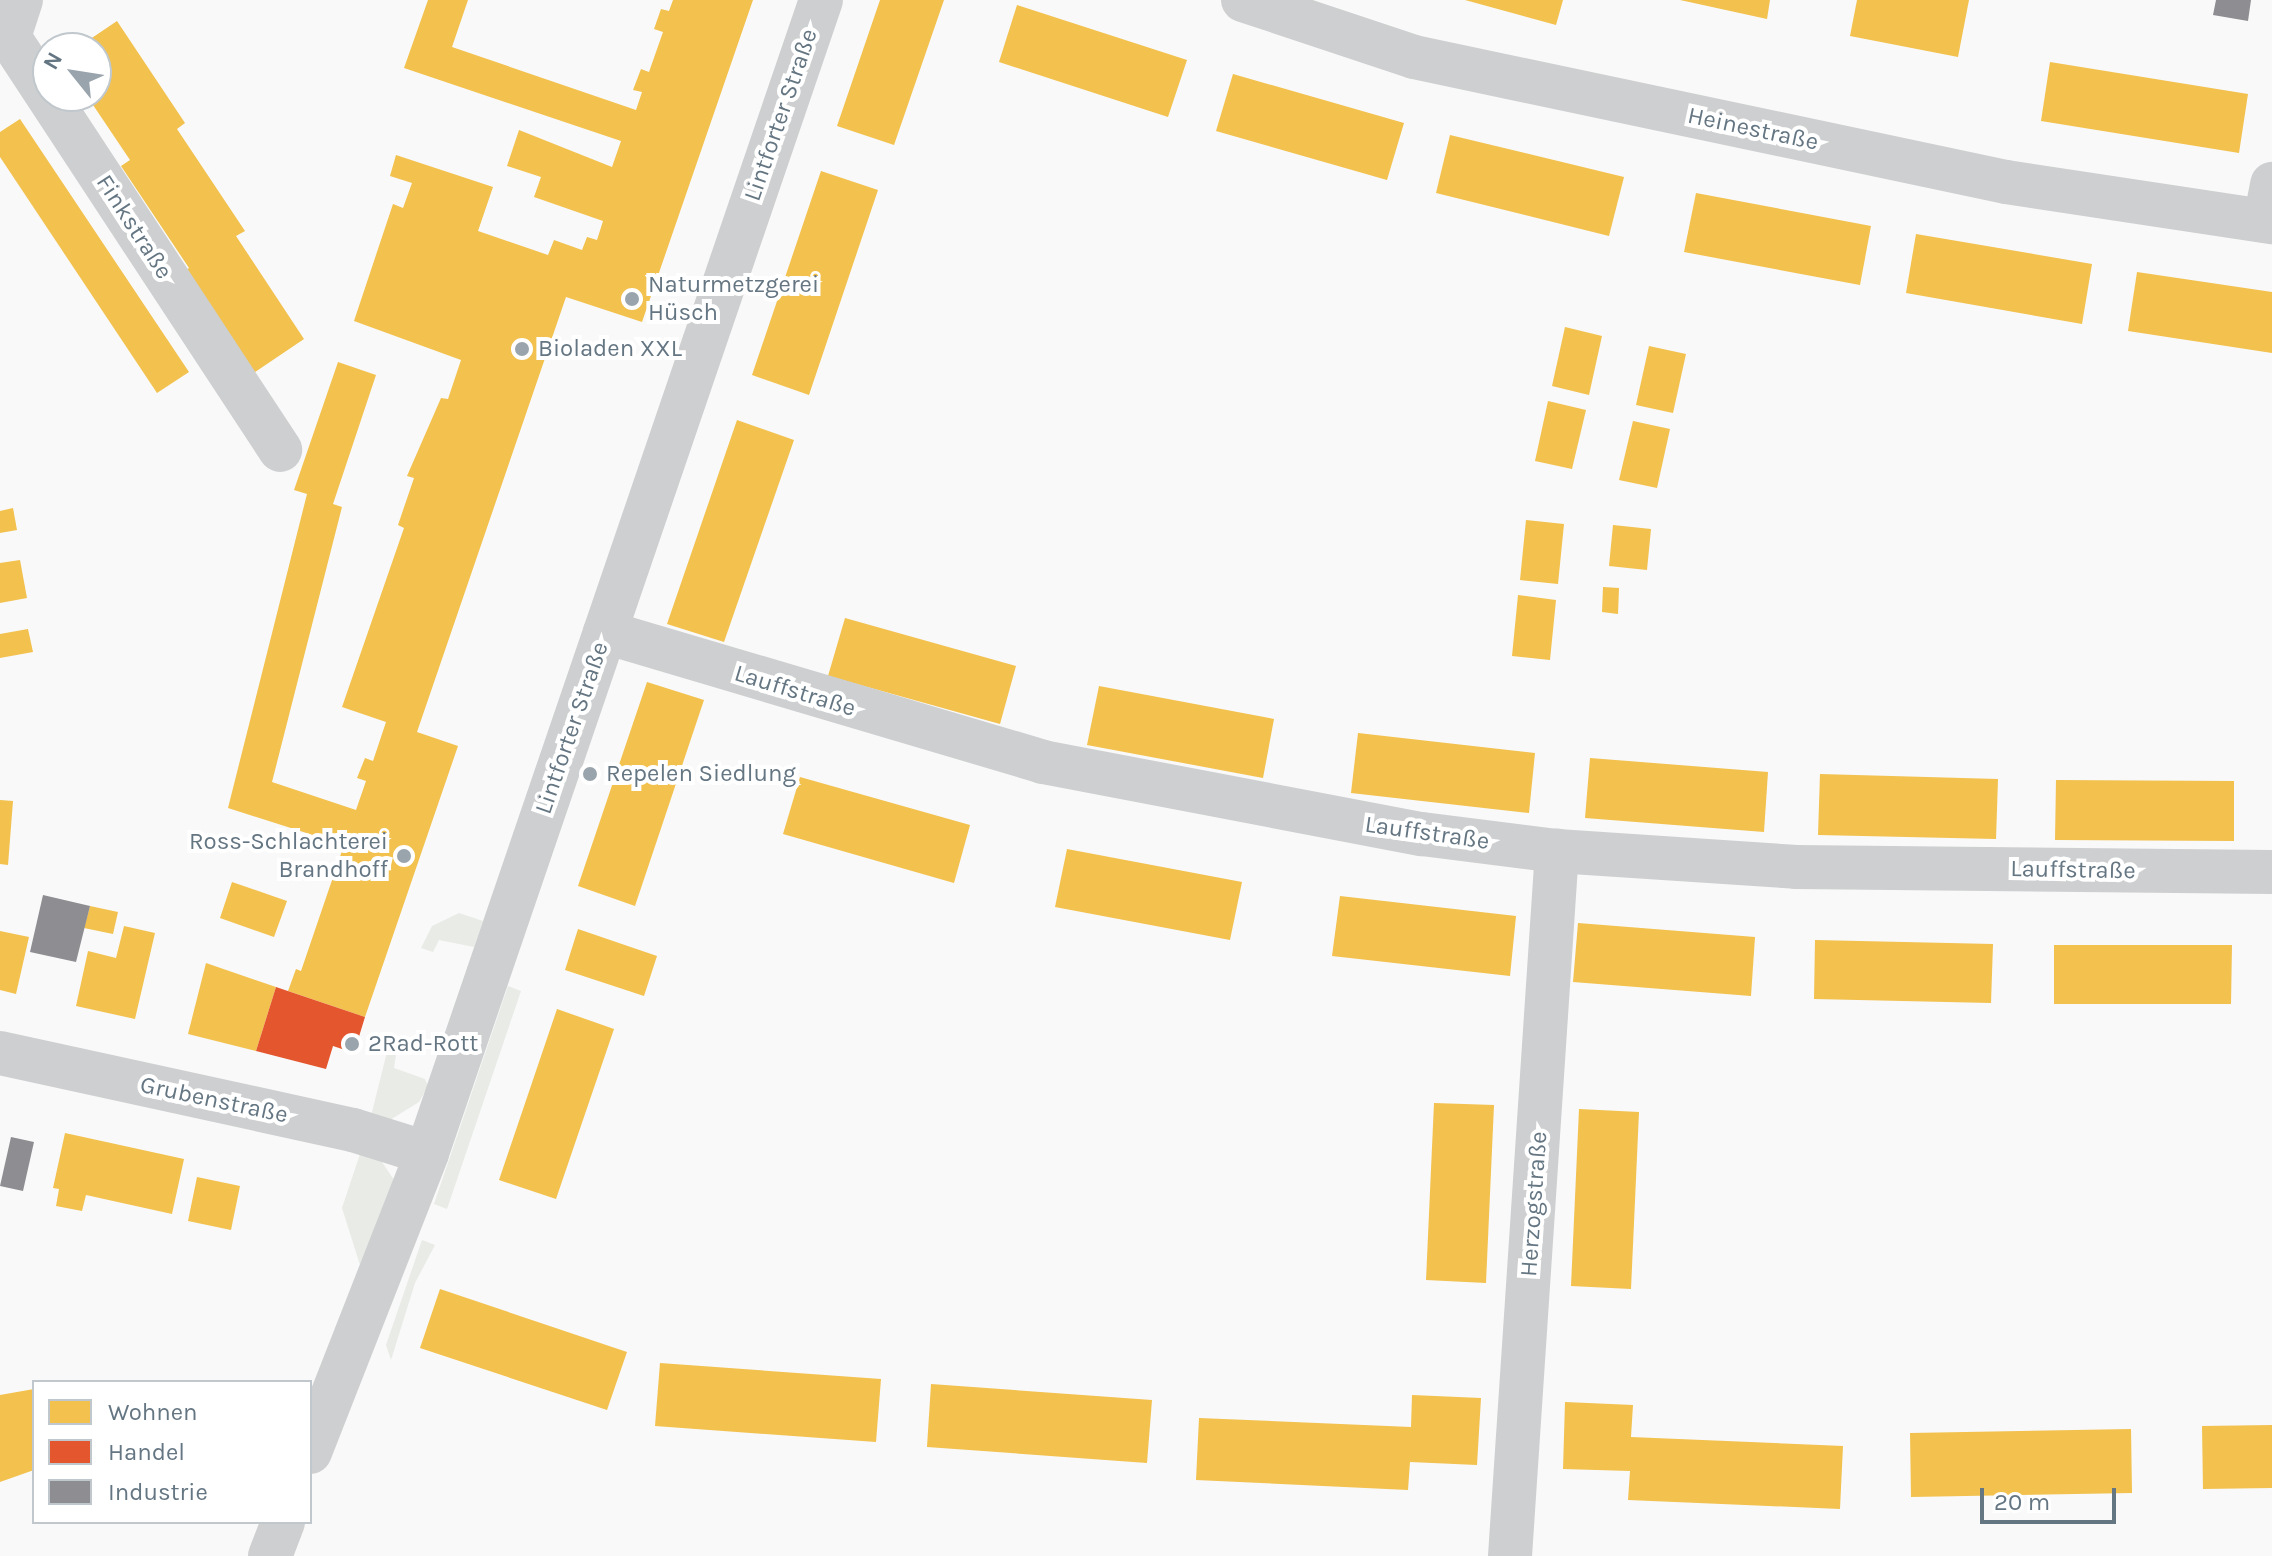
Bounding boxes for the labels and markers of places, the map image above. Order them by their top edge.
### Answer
place label: Naturmetzgerei Hüsch [648,271,819,327]
marker: Naturmetzgerei Hüsch [623,290,641,308]
place label: Bioladen XXL [538,335,682,363]
marker: Bioladen XXL [513,340,531,358]
place label: Repelen Siedlung [606,760,796,788]
marker: Repelen Siedlung [581,765,599,783]
place label: Ross-Schlachterei Brandhoff [189,828,388,884]
marker: Ross-Schlachterei Brandhoff [395,847,413,865]
place label: 2Rad-Rott [368,1030,478,1058]
marker: 2Rad-Rott [343,1035,361,1053]

